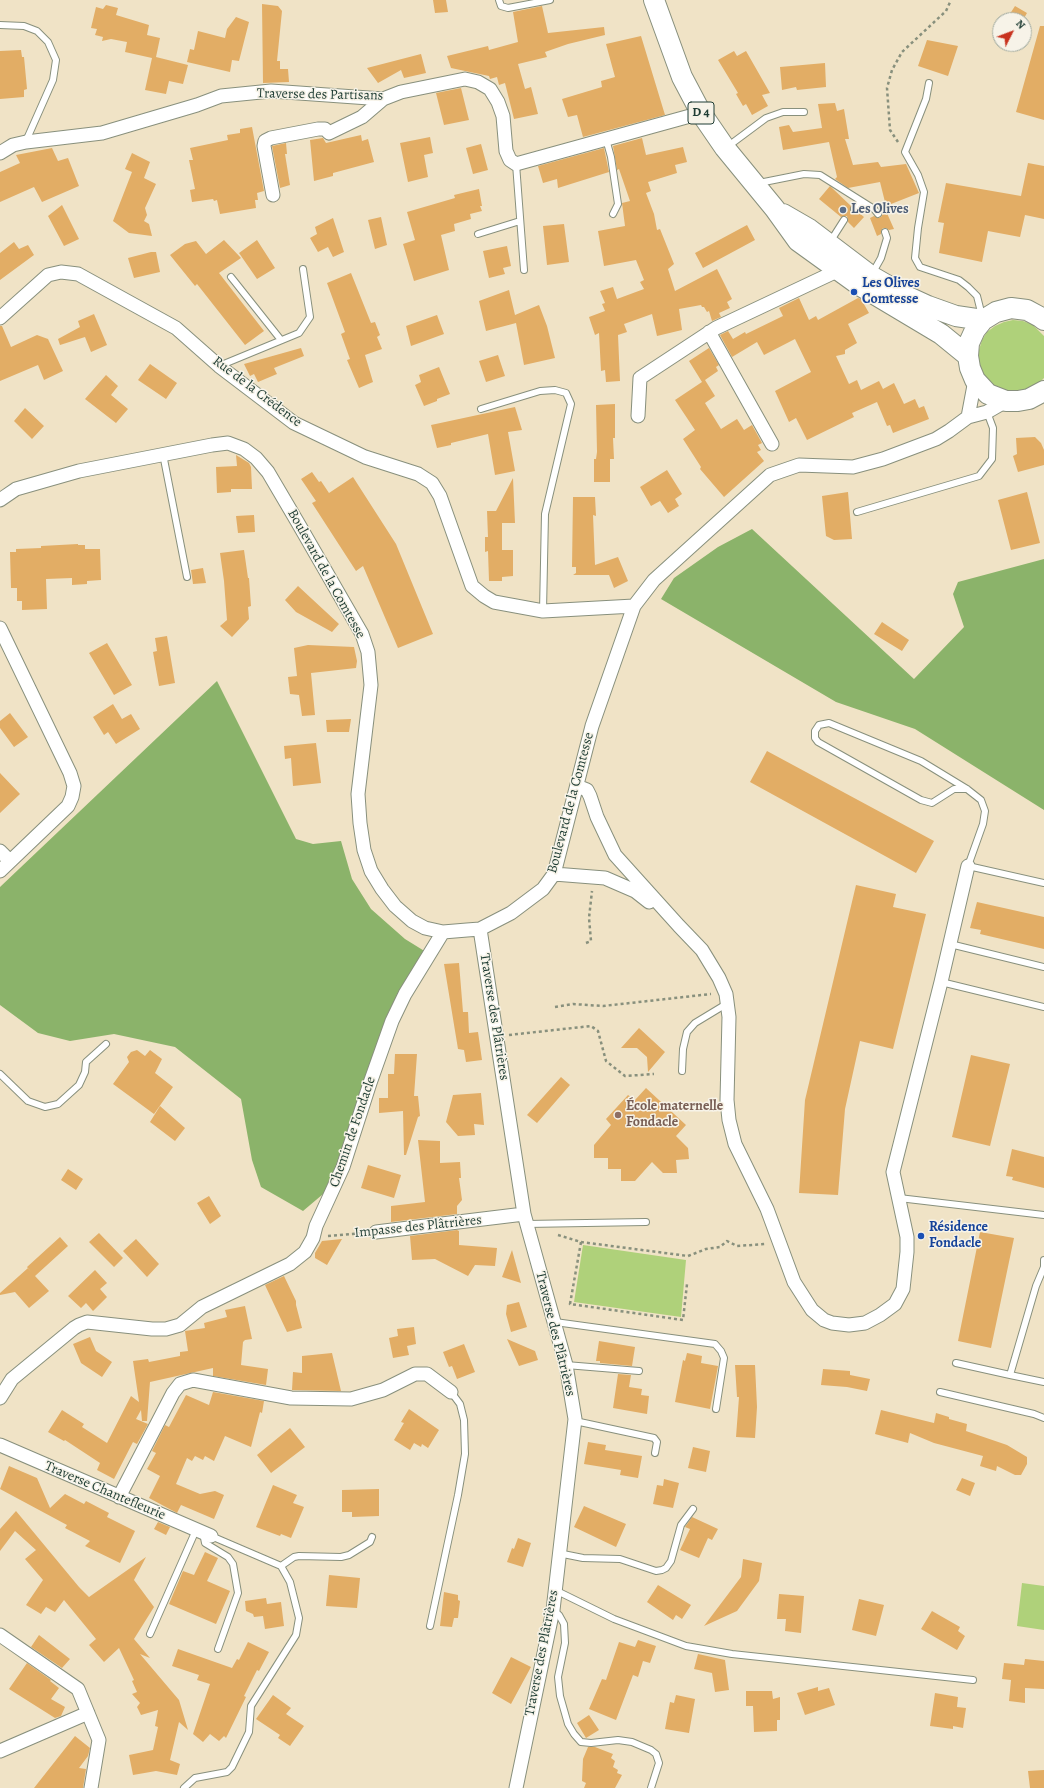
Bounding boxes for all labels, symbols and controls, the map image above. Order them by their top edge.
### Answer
north arrow [992,12,1032,52]
text: N [1012,16,1029,32]
street label: Traverse des Partisans [257,85,383,105]
road number: D 4 [688,102,714,124]
place label: Les Olives [851,202,909,218]
marker: Les Olives [838,205,848,215]
place label: Les Olives Comtesse [862,276,920,308]
marker: Les Olives Comtesse [849,287,859,297]
street label: Rue de la Crédence [209,353,305,431]
street label: Boulevard de la Comtesse [283,506,369,642]
street label: Boulevard de la Comtesse [544,731,598,875]
street label: Traverse des Plâtrières [476,952,512,1082]
street label: Chemin de Fondacle [326,1074,380,1190]
place label: École maternelle Fondacle [626,1099,723,1132]
marker: École maternelle Fondacle [613,1110,623,1120]
street label: Impasse des Plâtrières [353,1212,483,1242]
place label: Résidence Fondacle [929,1220,988,1252]
marker: Résidence Fondacle [916,1231,926,1241]
street label: Traverse des Plâtrières [531,1270,579,1398]
street label: Traverse Chantefleurie [42,1458,168,1524]
street label: Traverse des Plâtrières [522,1588,562,1718]

